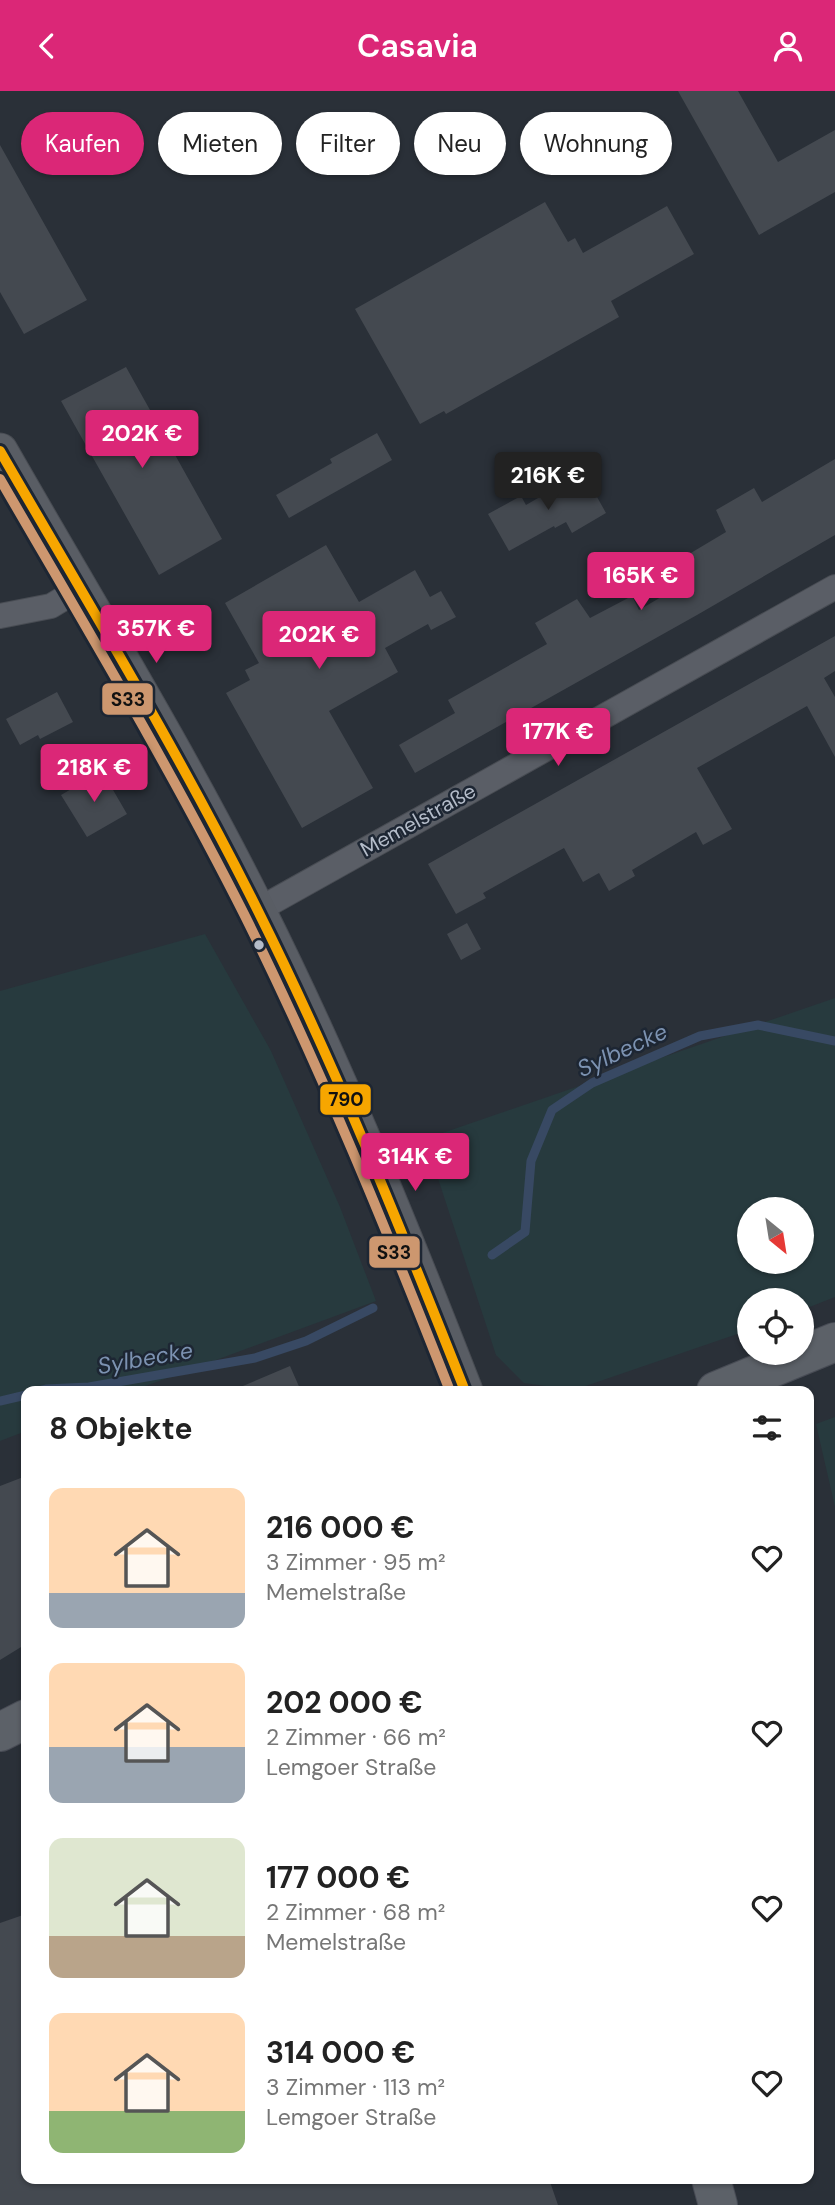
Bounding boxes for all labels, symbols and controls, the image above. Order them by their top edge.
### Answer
text: Casavia [357,25,478,67]
icon: back [28,27,66,65]
icon: person [769,27,807,65]
chip: Kaufen [21,112,144,175]
chip: Mieten [158,112,282,175]
chip: Filter [296,112,400,175]
chip: Neu [414,112,506,175]
chip: Wohnung [520,112,672,175]
pin: 202K € [85,411,199,470]
text: 202K € [101,418,183,448]
pin: 216K € [491,453,605,512]
text: 216K € [511,460,585,490]
pin: 165K € [584,553,698,612]
text: 165K € [603,560,679,590]
pin: 357K € [99,605,213,665]
pin: 202K € [262,611,376,671]
text: 357K € [117,613,195,643]
text: 202K € [278,619,360,649]
line badge: S33 [101,682,154,716]
text: S33 [111,687,145,712]
pin: 177K € [501,709,615,768]
text: 177K € [522,716,594,746]
pin: 218K € [37,745,151,804]
text: 218K € [57,752,131,782]
street label: Memelstraße [355,777,481,863]
unlabelled marker [252,938,266,952]
water label: Sylbecke [572,1016,672,1084]
line badge: 790 [319,1083,372,1116]
text: 790 [328,1087,364,1112]
pin: 314K € [358,1133,472,1193]
text: 314K € [377,1141,453,1171]
north arrow [737,1197,814,1274]
map controls [737,1197,814,1365]
line badge: S33 [368,1235,421,1269]
text: S33 [377,1240,411,1265]
button: locate [737,1288,814,1365]
water label: Sylbecke [95,1335,195,1381]
text: 8 Objekte [49,1409,193,1448]
icon: filters [748,1409,786,1447]
text: 216 000 € [266,1508,414,1547]
icon: home [105,1516,189,1600]
icon: heart [748,1539,786,1577]
text: 3 Zimmer · 95 m² [266,1547,446,1577]
text: Memelstraße [266,1577,406,1607]
text: 202 000 € [266,1683,423,1722]
icon: home [105,1691,189,1775]
icon: heart [748,1714,786,1752]
text: 2 Zimmer · 66 m² [266,1722,446,1752]
text: Lemgoer Straße [266,1752,436,1782]
text: 177 000 € [266,1858,410,1897]
icon: home [105,1866,189,1950]
icon: heart [748,1889,786,1927]
text: 2 Zimmer · 68 m² [266,1897,445,1927]
text: Memelstraße [266,1927,406,1957]
text: 314 000 € [266,2033,415,2072]
icon: home [105,2041,189,2125]
icon: heart [748,2064,786,2102]
text: 3 Zimmer · 113 m² [266,2072,445,2102]
text: Lemgoer Straße [266,2102,436,2132]

